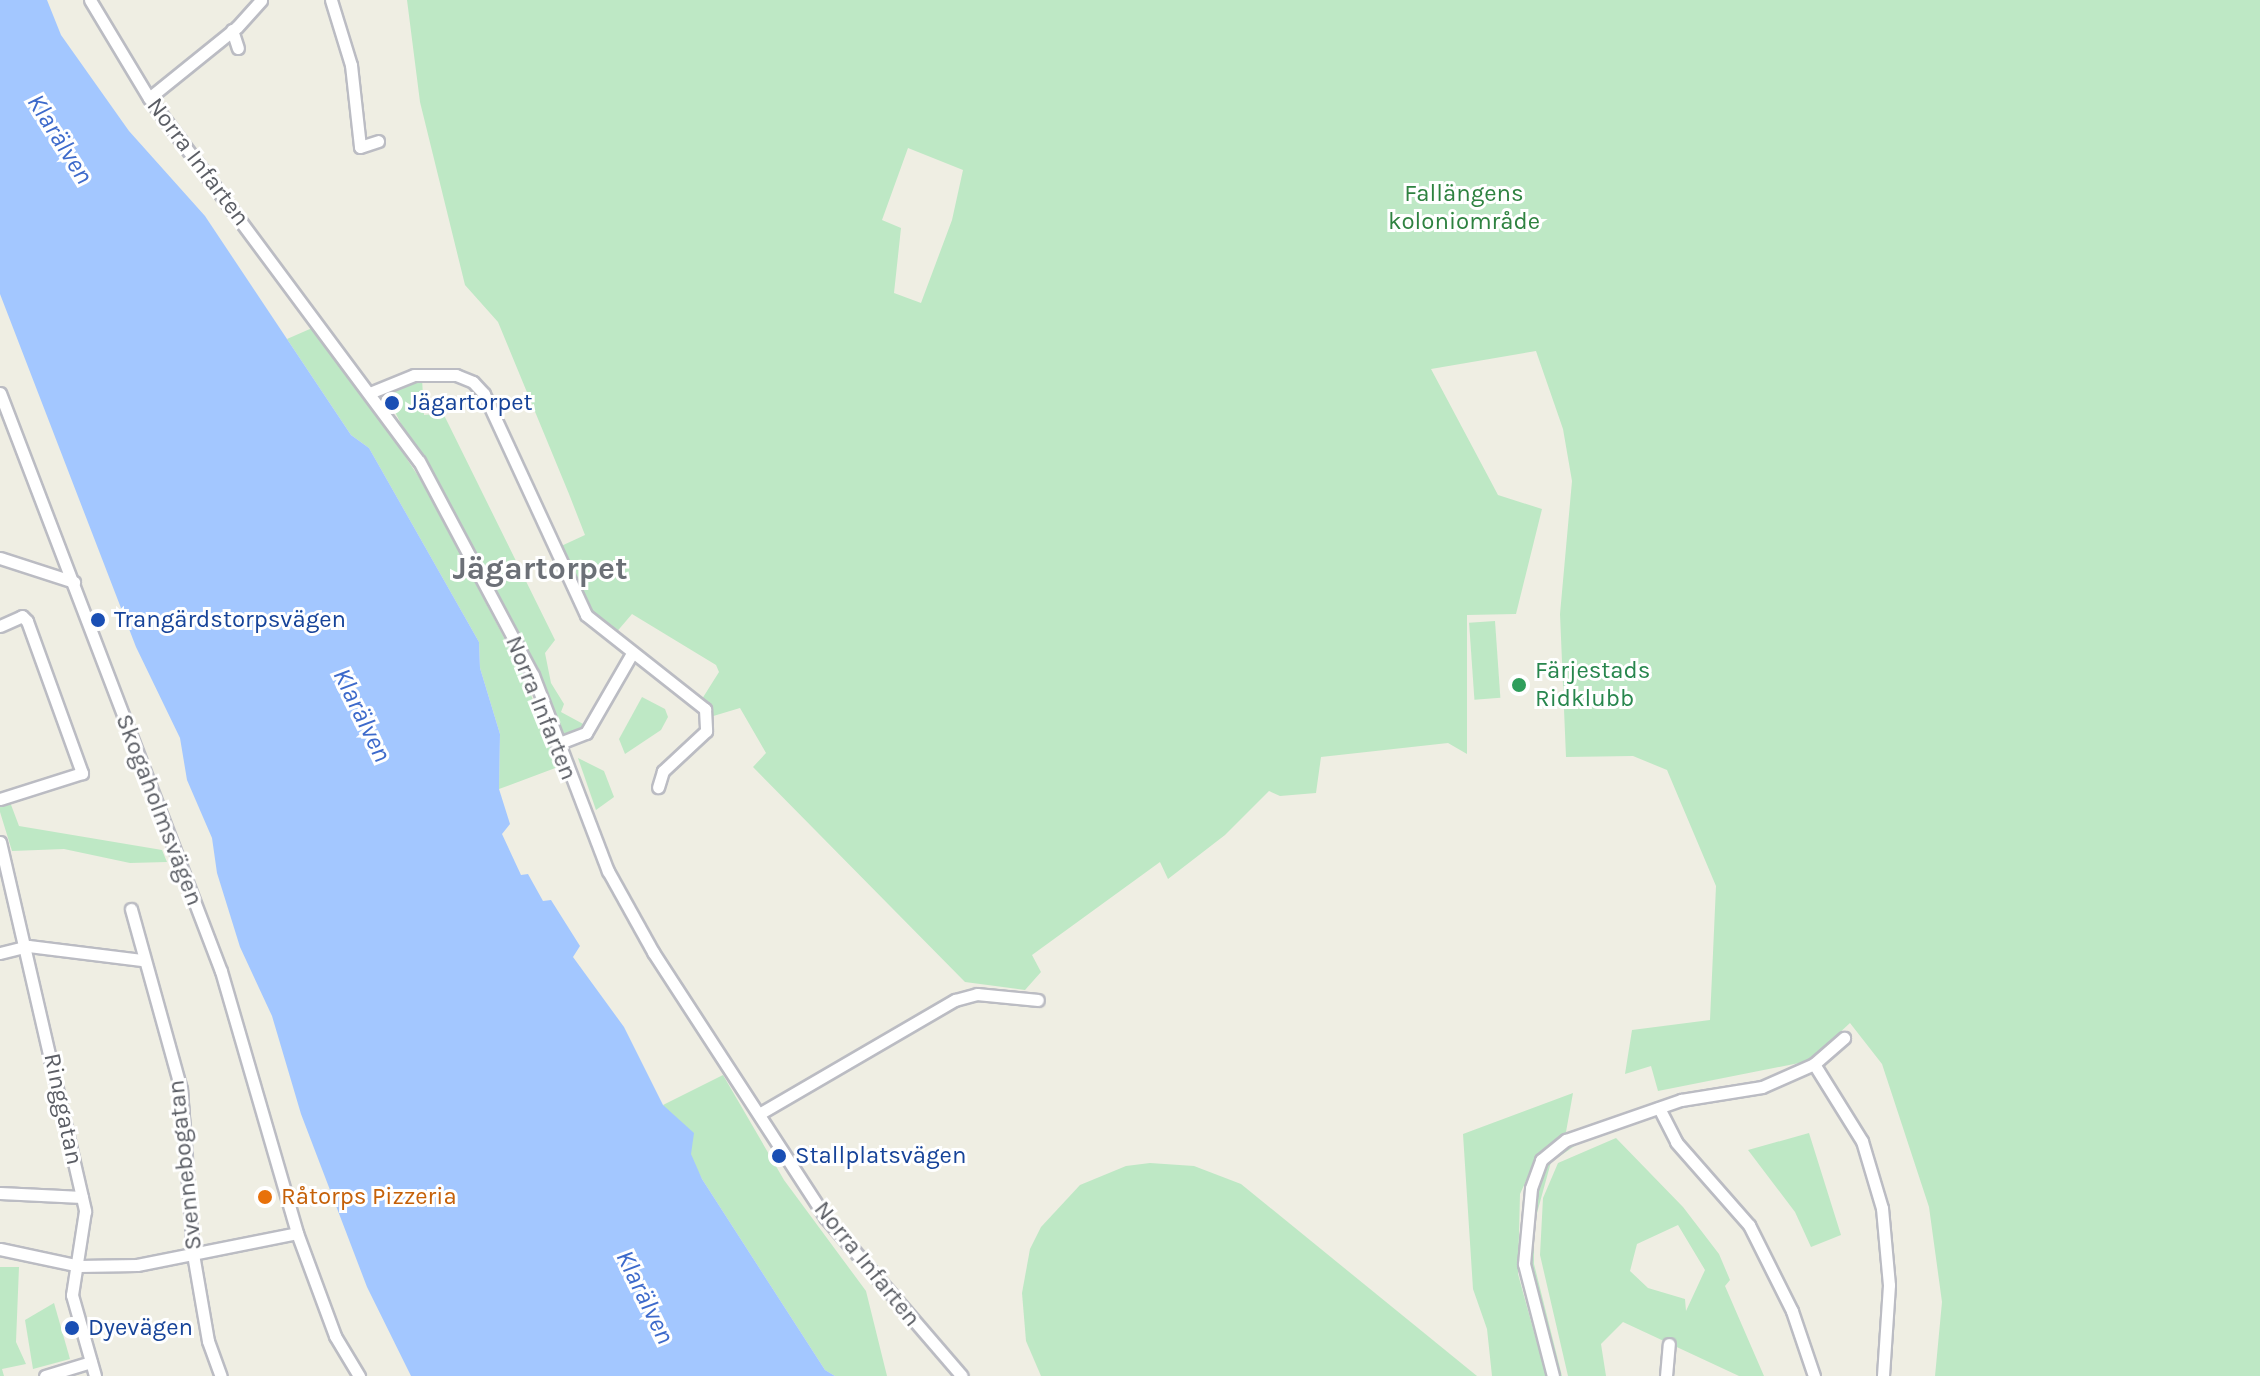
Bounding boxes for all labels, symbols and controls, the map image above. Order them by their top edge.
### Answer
water label: Klarälven [20,88,100,190]
street label: Norra Infarten [140,92,256,232]
park label: Fallängens koloniområde [1388,180,1540,236]
place label: Jägartorpet [408,389,533,417]
marker: Jägartorpet [383,394,401,412]
district label: Jägartorpet [452,550,628,588]
place label: Trangärdstorpsvägen [114,606,346,634]
marker: Trangärdstorpsvägen [89,611,107,629]
street label: Norra Infarten [499,632,583,784]
place label: Färjestads Ridklubb [1535,657,1650,713]
water label: Klarälven [326,663,398,767]
marker: Färjestads Ridklubb [1510,676,1528,694]
street label: Skogaholmsvägen [109,710,209,910]
street label: Ringgatan [37,1051,89,1167]
street label: Svennebogatan [162,1078,208,1252]
place label: Stallplatsvägen [795,1142,966,1170]
marker: Stallplatsvägen [770,1147,788,1165]
place label: Råtorps Pizzeria [281,1183,457,1211]
marker: Råtorps Pizzeria [256,1188,274,1206]
street label: Norra Infarten [808,1196,926,1332]
water label: Klarälven [609,1245,681,1349]
place label: Dyevägen [88,1314,193,1342]
marker: Dyevägen [63,1319,81,1337]

